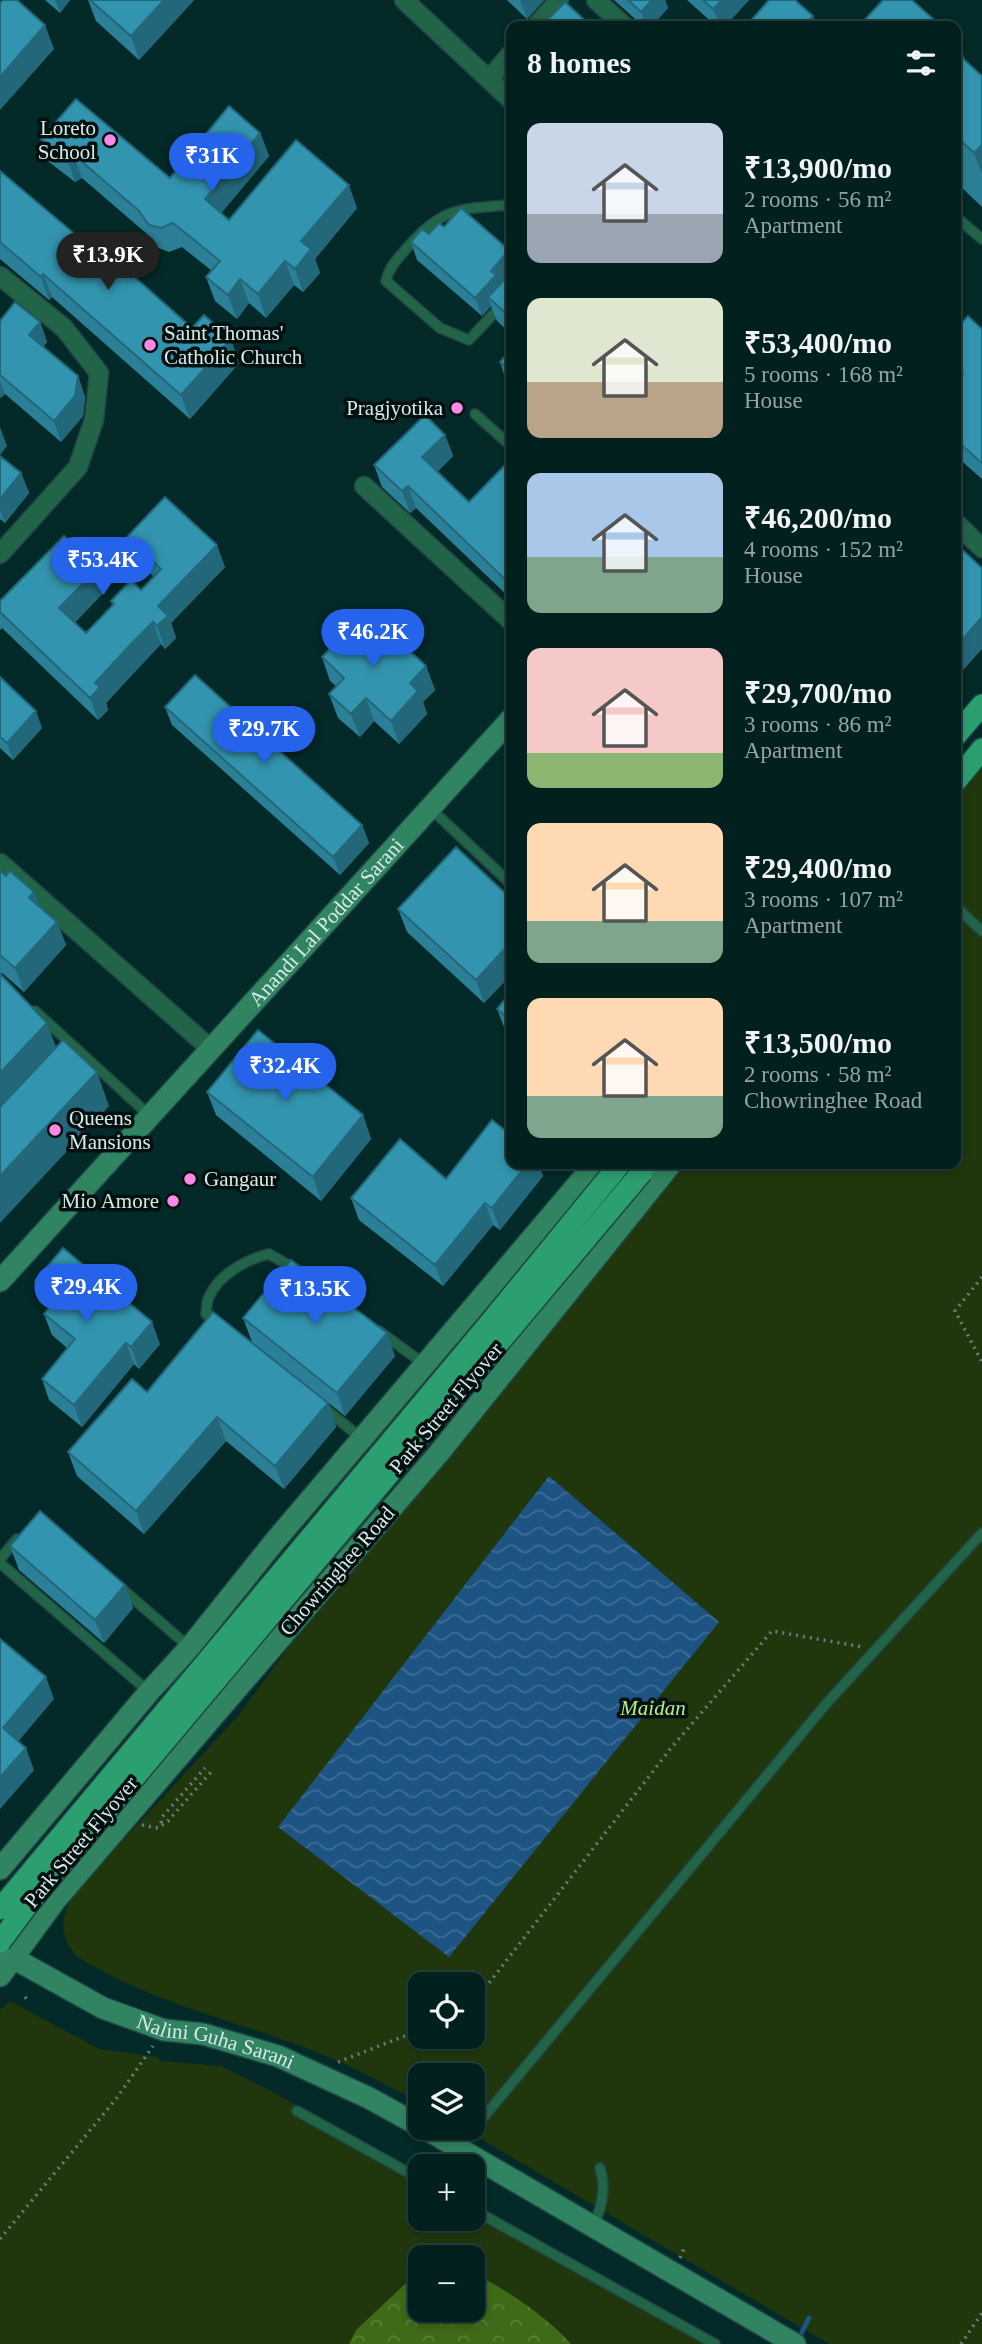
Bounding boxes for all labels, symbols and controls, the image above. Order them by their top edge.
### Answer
icon: filters [902,44,940,82]
text: 8 homes [527,46,631,79]
place label: Loreto School [38,116,96,164]
marker: Loreto School [102,132,118,148]
pin: ₹31K [171,134,253,193]
text: ₹31K [185,143,239,168]
icon: home [583,151,667,235]
text: ₹13,900/mo [744,151,892,184]
text: 2 rooms · 56 m² [744,187,891,212]
text: Apartment [744,213,842,238]
pin: ₹13.9K [51,232,165,292]
text: ₹13.9K [72,242,144,267]
place label: Saint Thomas' Catholic Church [164,321,303,369]
icon: home [583,326,667,410]
text: ₹53,400/mo [744,326,892,359]
marker: Saint Thomas' Catholic Church [142,337,158,353]
text: 5 rooms · 168 m² [744,362,903,387]
text: House [744,388,803,413]
place label: Pragjyotika [346,396,444,420]
marker: Pragjyotika [449,400,465,416]
icon: home [583,501,667,585]
text: ₹46,200/mo [744,501,892,534]
text: 4 rooms · 152 m² [744,537,903,562]
pin: ₹53.4K [46,538,160,597]
text: ₹53.4K [67,547,139,572]
text: House [744,563,803,588]
pin: ₹46.2K [316,610,430,669]
text: ₹46.2K [337,619,409,644]
icon: home [583,676,667,760]
text: ₹29,700/mo [744,676,892,709]
pin: ₹29.7K [207,706,321,766]
text: 3 rooms · 86 m² [744,712,891,737]
text: ₹29.7K [228,716,300,741]
text: Apartment [744,738,842,763]
street label: Anandi Lal Poddar Sarani [244,833,409,1011]
icon: home [583,851,667,935]
text: ₹29,400/mo [744,851,892,884]
text: 3 rooms · 107 m² [744,887,903,912]
text: Apartment [744,913,842,938]
icon: home [583,1026,667,1110]
text: ₹13,500/mo [744,1026,892,1059]
pin: ₹32.4K [228,1044,342,1103]
text: ₹32.4K [249,1053,321,1078]
text: 2 rooms · 58 m² [744,1062,891,1087]
text: Chowringhee Road [744,1088,922,1113]
place label: Queens Mansions [69,1106,151,1154]
marker: Queens Mansions [47,1122,63,1138]
place label: Gangaur [204,1167,276,1191]
marker: Gangaur [182,1171,198,1187]
place label: Mio Amore [62,1189,159,1213]
marker: Mio Amore [165,1193,181,1209]
pin: ₹29.4K [29,1264,143,1324]
pin: ₹13.5K [258,1266,372,1326]
text: ₹29.4K [50,1274,122,1299]
text: ₹13.5K [279,1276,351,1301]
street label: Park Street Flyover [384,1338,508,1478]
street label: Chowringhee Road [275,1501,400,1640]
park label: Maidan [619,1696,686,1720]
street label: Park Street Flyover [19,1772,143,1912]
map controls [408,1972,485,2322]
button: locate [408,1972,485,2049]
street label: Nalini Guha Sarani [134,2009,299,2074]
button: layers [408,2063,485,2140]
button: + [408,2154,485,2231]
button: − [408,2245,485,2322]

